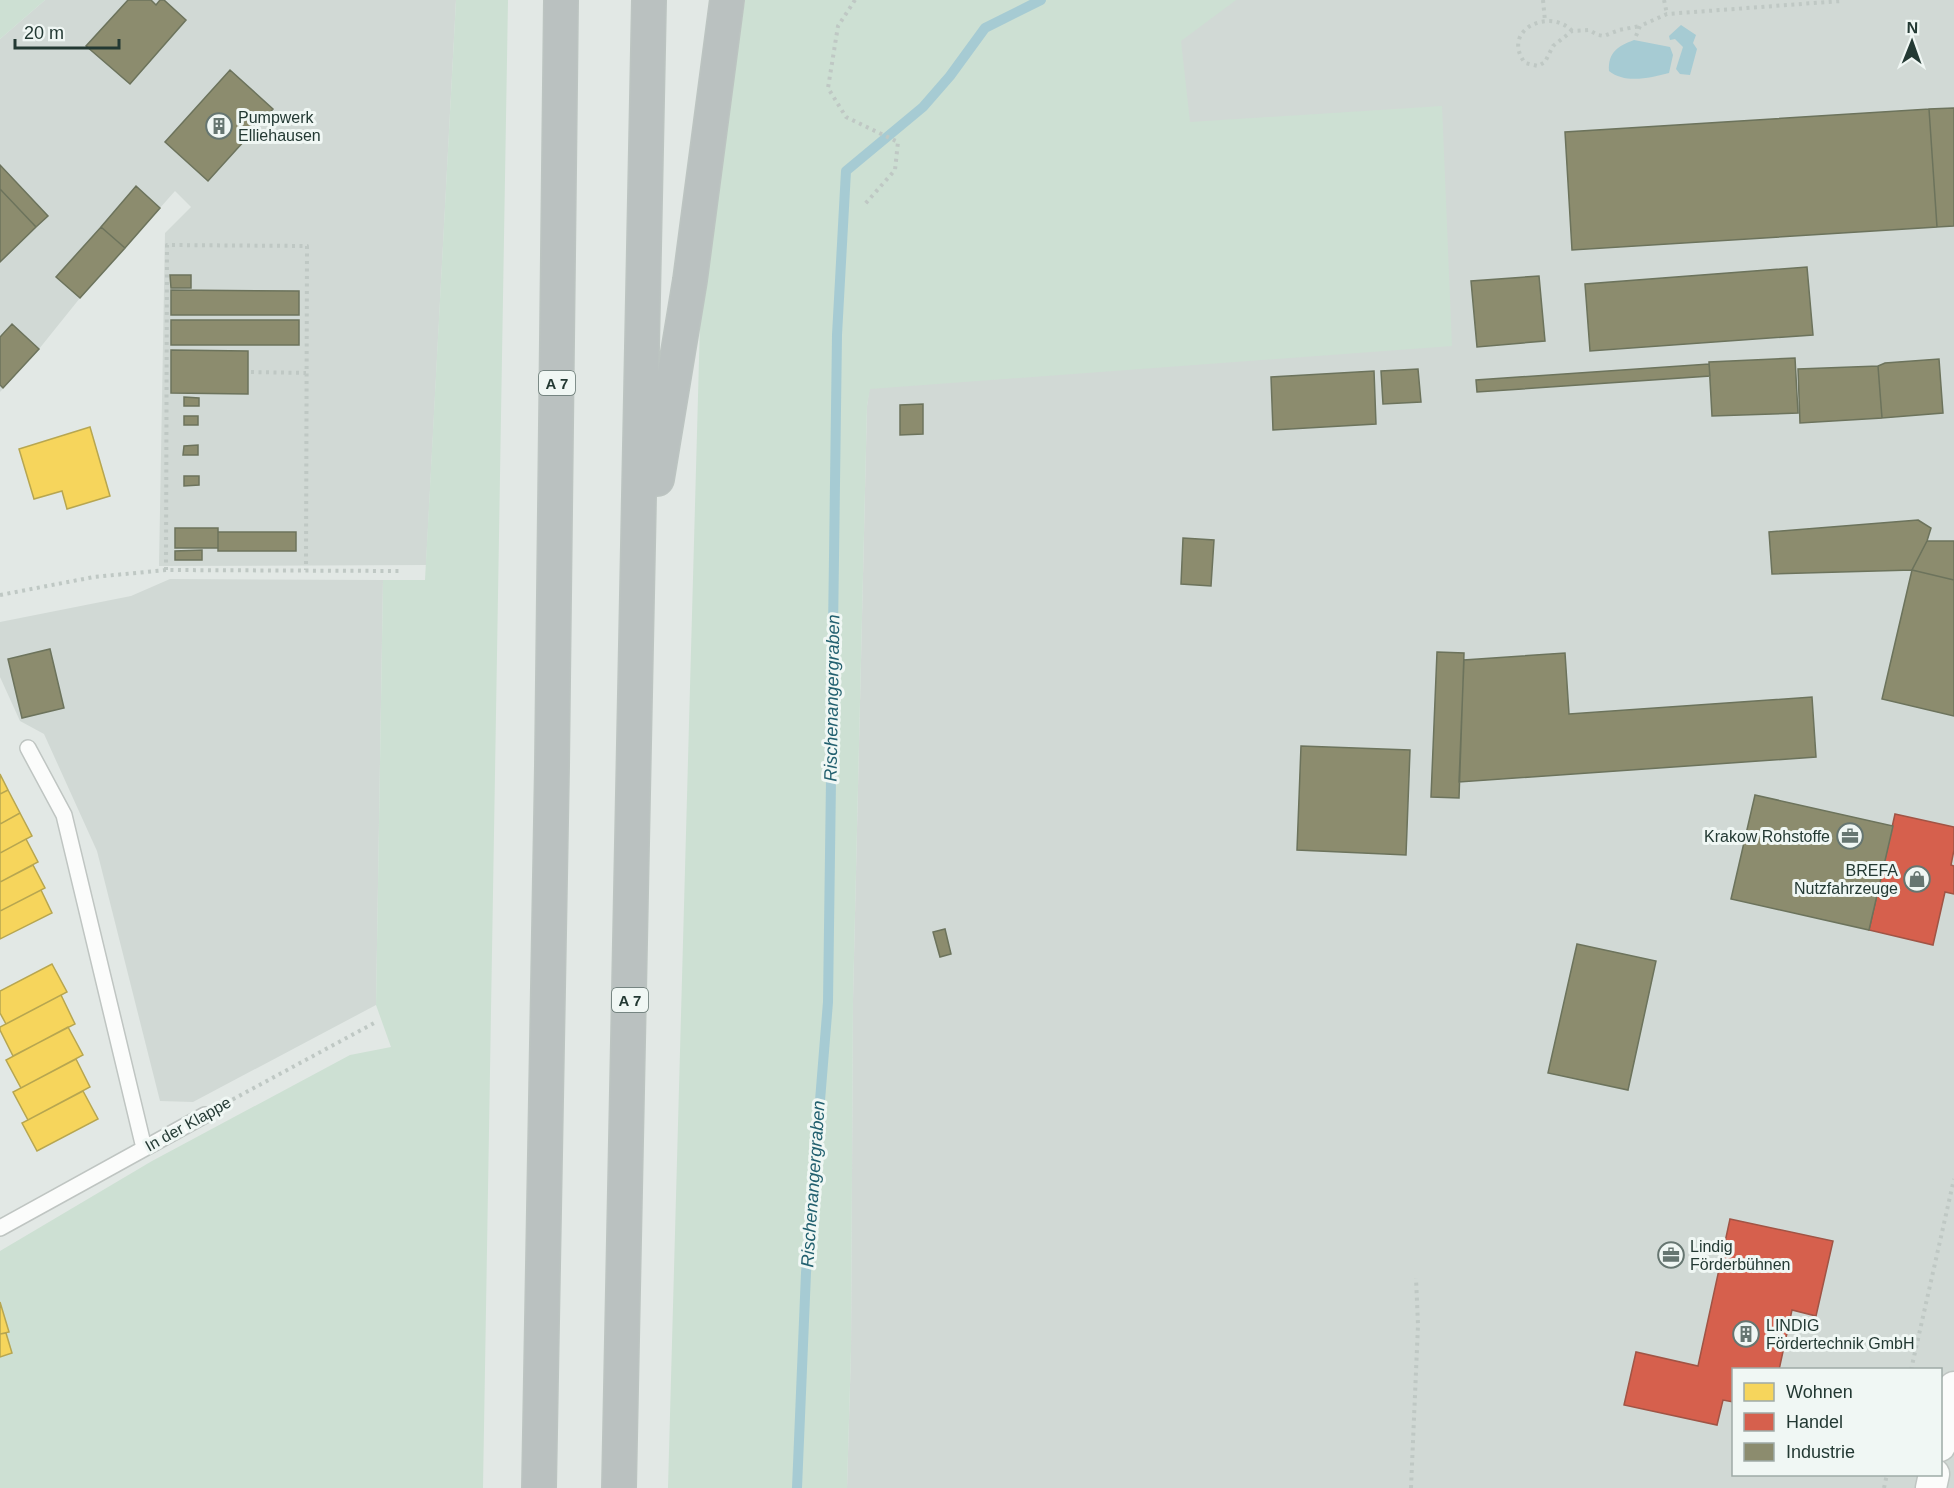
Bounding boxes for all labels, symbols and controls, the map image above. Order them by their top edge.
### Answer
scale bar [15,12,118,50]
north arrow [1882,12,1942,72]
text: N [1906,19,1918,36]
text: 20 m [24,23,64,43]
place label: Pumpwerk Elliehausen [238,109,321,144]
building icon: Pumpwerk Elliehausen [204,111,234,141]
road number: A 7 [539,371,575,395]
water label: Rischenangergraben [821,614,843,782]
office icon: Krakow Rohstoffe [1835,821,1865,851]
place label: Krakow Rohstoffe [1704,828,1830,845]
place label: BREFA Nutzfahrzeuge [1794,862,1898,897]
shop icon: BREFA Nutzfahrzeuge [1902,864,1932,894]
road number: A 7 [612,988,648,1012]
street label: In der Klappe [142,1093,234,1155]
water label: Rischenangergraben [797,1100,829,1268]
place label: Lindig Förderbühnen [1690,1238,1791,1273]
office icon: Lindig Förderbühnen [1656,1240,1686,1270]
place label: LINDIG Fördertechnik GmbH [1766,1317,1915,1352]
building icon: LINDIG Fördertechnik GmbH [1731,1319,1761,1349]
legend [1732,1368,1942,1476]
text: Wohnen [1786,1382,1853,1402]
text: Handel [1786,1412,1843,1432]
text: Industrie [1786,1442,1855,1462]

